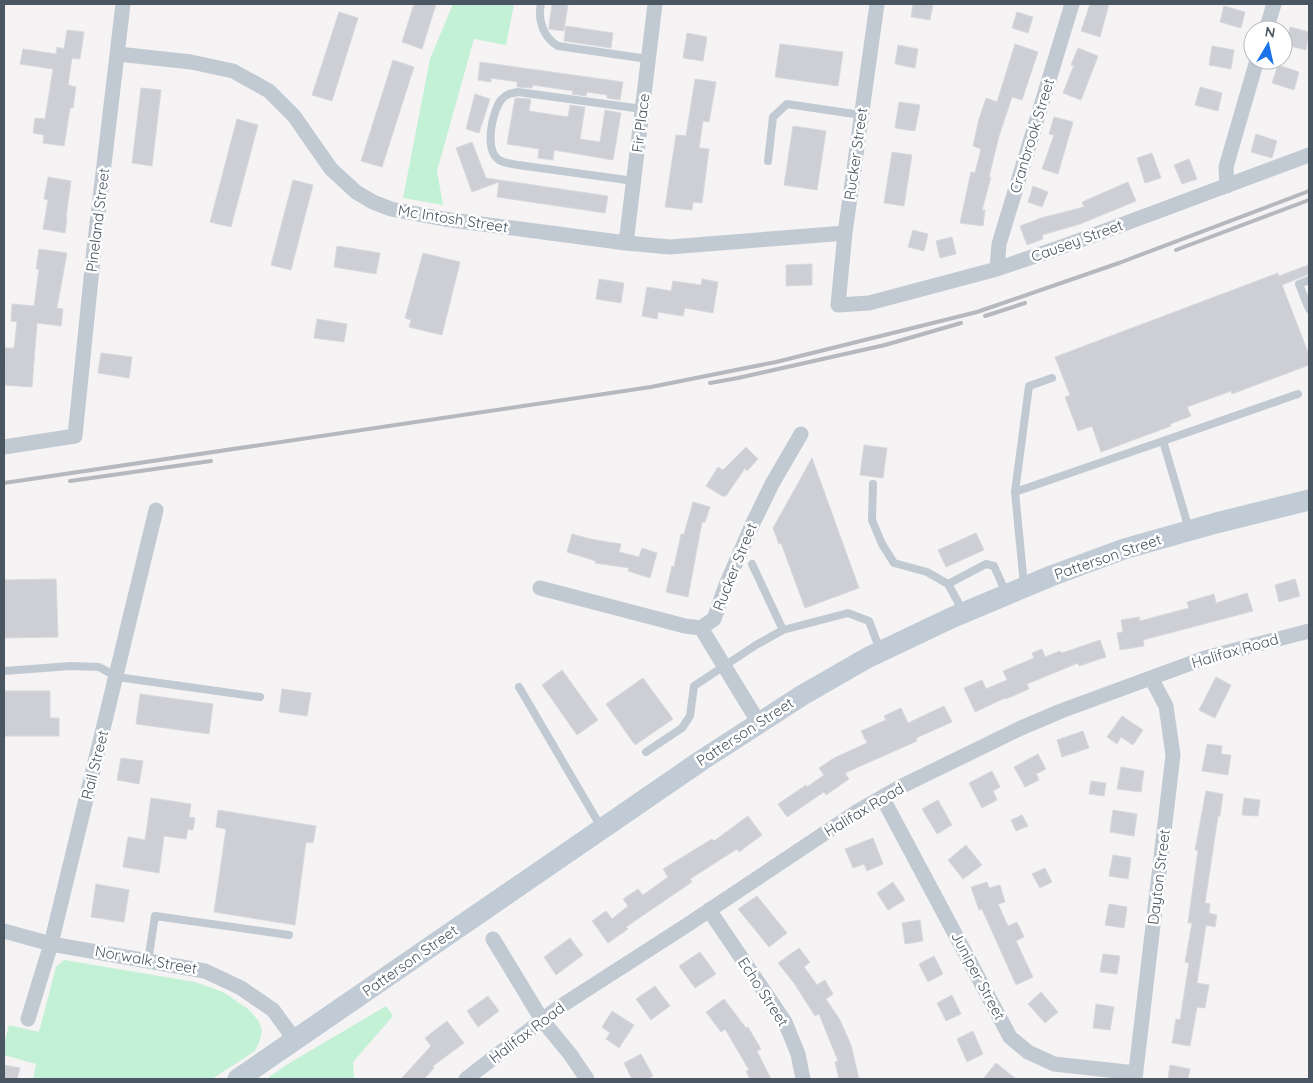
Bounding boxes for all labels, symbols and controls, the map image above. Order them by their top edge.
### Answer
north arrow [1243,20,1293,70]
text: N [1264,22,1277,42]
street label: Cranbrook Street [1005,76,1058,195]
street label: Fir Place [627,92,654,154]
street label: Rucker Street [840,106,871,201]
street label: Pineland Street [82,167,113,273]
street label: Mc Intosh Street [397,200,510,237]
street label: Causey Street [1028,215,1125,266]
street label: Rucker Street [708,520,761,614]
street label: Patterson Street [1052,529,1164,584]
street label: Halifax Road [1189,629,1281,672]
street label: Patterson Street [693,693,797,770]
street label: Rail Street [77,728,112,802]
street label: Halifax Road [820,778,907,841]
street label: Dayton Street [1143,828,1174,926]
street label: Patterson Street [358,921,461,1001]
street label: Juniper Street [947,928,1010,1023]
street label: Norwalk Street [93,941,199,978]
street label: Echo Street [734,953,793,1030]
street label: Halifax Road [485,998,568,1067]

